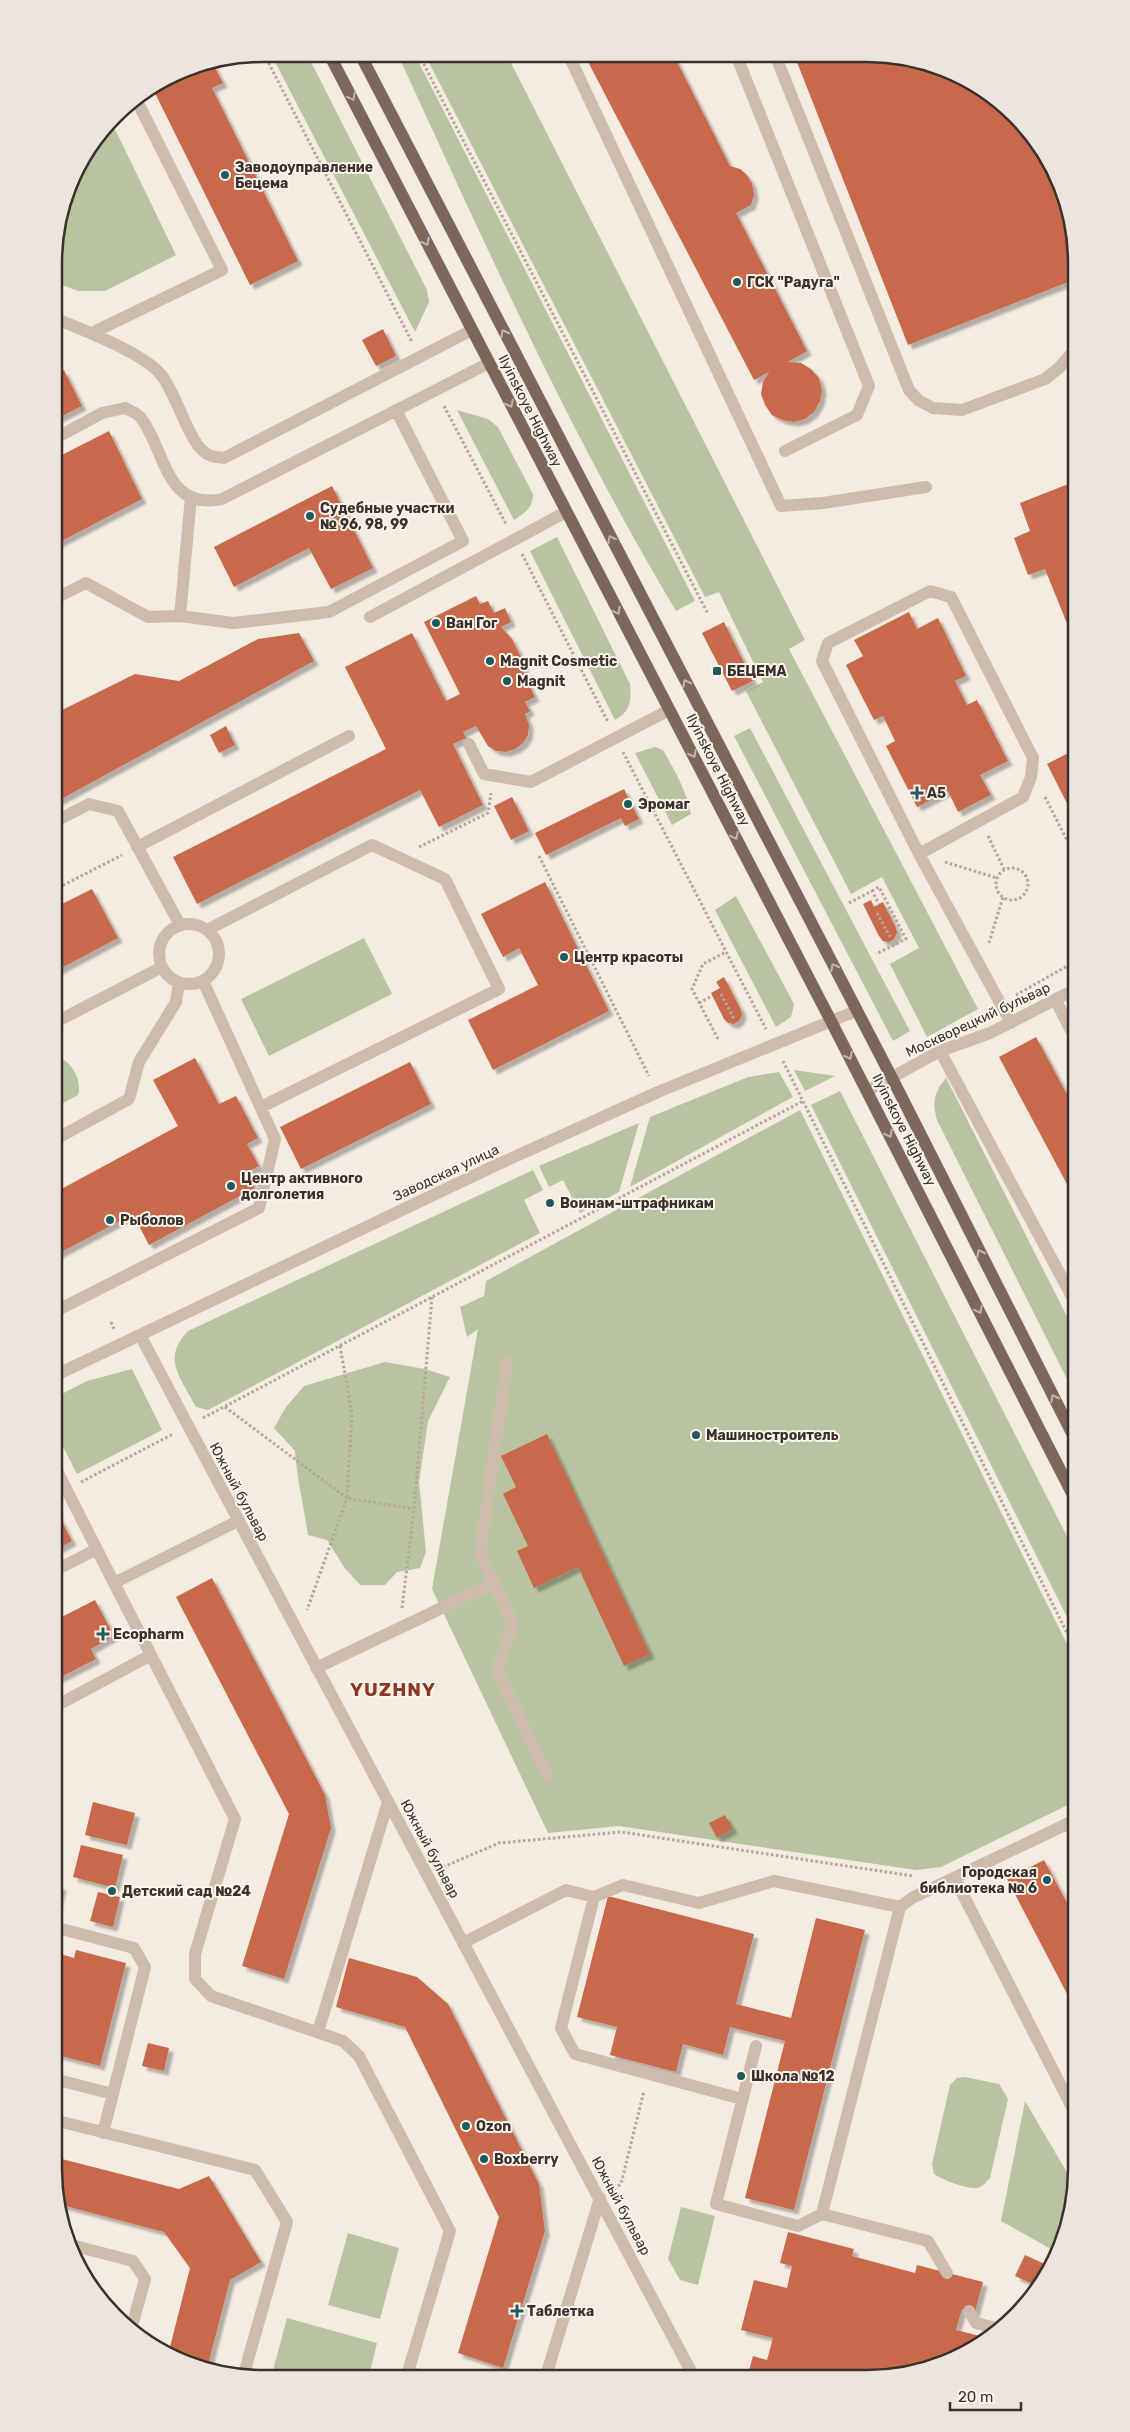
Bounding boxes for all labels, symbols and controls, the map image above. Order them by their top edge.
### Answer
one-way arrow [346,92,356,101]
place label: Заводоуправление Бецема [235,159,373,192]
marker: Заводоуправление Бецема [219,169,231,181]
one-way arrow [420,236,430,245]
place label: ГСК "Радуга" [747,274,840,291]
marker: ГСК "Радуга" [731,276,743,288]
one-way arrow [500,329,510,338]
street label: Ilyinskoye Highway [494,352,566,470]
one-way arrow [504,399,514,408]
place label: Судебные участки № 96, 98, 99 [320,500,454,533]
marker: Судебные участки № 96, 98, 99 [304,510,316,522]
one-way arrow [607,535,617,544]
one-way arrow [611,605,621,614]
place label: Ван Гог [446,615,498,632]
marker: Ван Гог [430,617,442,629]
place label: Magnit Cosmetic [500,653,617,670]
marker: Magnit Cosmetic [484,655,496,667]
place label: БЕЦЕМА [727,663,787,680]
marker: БЕЦЕМА [711,665,723,677]
place label: Magnit [517,673,566,690]
marker: Magnit [501,675,513,687]
one-way arrow [682,680,692,689]
street label: Ilyinskoye Highway [682,711,754,829]
one-way arrow [687,749,697,758]
place label: A5 [927,785,946,802]
marker: A5 [911,787,923,799]
place label: Эромаг [638,796,690,813]
marker: Эромаг [622,798,634,810]
one-way arrow [729,831,739,840]
place label: Центр красоты [574,949,683,966]
marker: Центр красоты [558,951,570,963]
one-way arrow [830,963,840,972]
street label: Москворецкий бульвар [903,979,1053,1061]
one-way arrow [843,1051,853,1060]
street label: Ilyinskoye Highway [868,1071,940,1189]
one-way arrow [883,1129,893,1138]
street label: Заводская улица [390,1141,502,1205]
place label: Центр активного долголетия [241,1170,363,1203]
marker: Центр активного долголетия [225,1180,237,1192]
place label: Воинам-штрафникам [560,1195,714,1212]
marker: Воинам-штрафникам [544,1197,556,1209]
place label: Рыболов [120,1212,184,1229]
marker: Рыболов [104,1214,116,1226]
one-way arrow [976,1249,986,1258]
one-way arrow [973,1305,983,1314]
one-way arrow [1050,1394,1060,1403]
place label: Машиностроитель [706,1427,839,1444]
marker: Машиностроитель [690,1429,702,1441]
street label: Южный бульвар [206,1440,272,1544]
place label: Ecopharm [113,1626,184,1643]
marker: Ecopharm [97,1628,109,1640]
district label: YUZHNY [350,1678,436,1701]
street label: Южный бульвар [397,1797,463,1901]
place label: Городская библиотека № 6 [920,1864,1037,1897]
marker: Городская библиотека № 6 [1041,1874,1053,1886]
place label: Детский сад №24 [122,1883,251,1900]
marker: Детский сад №24 [106,1885,118,1897]
place label: Школа №12 [751,2068,835,2085]
marker: Школа №12 [735,2070,747,2082]
place label: Ozon [476,2118,511,2135]
marker: Ozon [460,2120,472,2132]
place label: Boxberry [494,2151,559,2168]
marker: Boxberry [478,2153,490,2165]
street label: Южный бульвар [588,2154,654,2258]
place label: Таблетка [527,2303,594,2320]
marker: Таблетка [511,2305,523,2317]
scale bar [950,2380,1021,2412]
text: 20 m [958,2388,993,2406]

